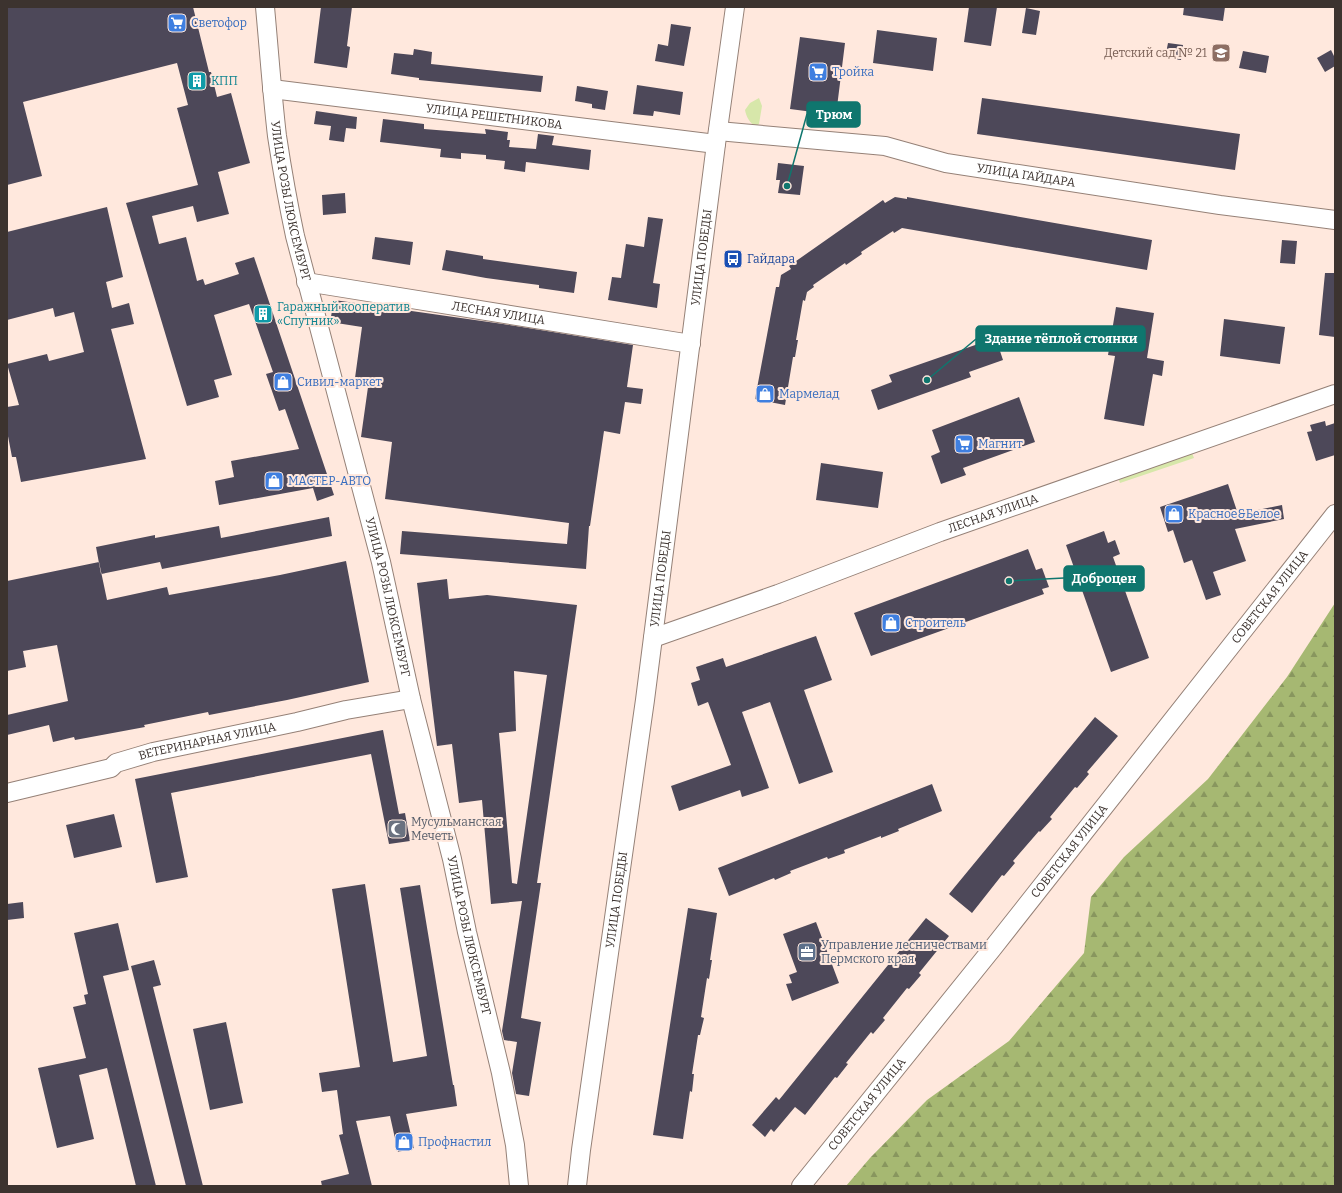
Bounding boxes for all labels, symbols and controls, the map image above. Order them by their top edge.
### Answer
supermarket icon: Светофор [166,12,188,34]
place label: Светофор [191,16,247,30]
school or university icon: Детский сад № 21 [1210,42,1232,64]
place label: Детский сад № 21 [1104,46,1207,60]
supermarket icon: Тройка [807,61,829,83]
place label: Тройка [832,65,874,79]
building icon: КПП [186,70,208,92]
place label: КПП [211,74,238,88]
street label: УЛИЦА РЕШЕТНИКОВА [425,101,564,132]
callout: Трюм [807,102,860,127]
text: Трюм [816,107,853,122]
street label: УЛИЦА РОЗЫ ЛЮКСЕМБУРГ [268,120,314,283]
street label: УЛИЦА ГАЙДАРА [976,161,1077,190]
street label: УЛИЦА ПОБЕДЫ [688,208,715,306]
bus stop icon: Гайдара [722,248,744,270]
place label: Гайдара [747,252,795,266]
street label: ЛЕСНАЯ УЛИЦА [451,299,547,327]
place label: Гаражный кооператив «Спутник» [277,300,410,328]
building icon: Гаражный кооператив «Спутник» [252,303,274,325]
callout: Здание тёплой стоянки [976,326,1145,351]
text: Здание тёплой стоянки [984,331,1138,346]
shop icon: Сивил-маркет [272,371,294,393]
place label: Сивил-маркет [297,375,382,389]
shop icon: Мармелад [754,383,776,405]
place label: Мармелад [779,387,840,401]
supermarket icon: Магнит [953,433,975,455]
place label: Магнит [978,437,1023,451]
shop icon: МАСТЕР-АВТО [263,470,285,492]
place label: МАСТЕР-АВТО [288,474,371,488]
street label: ЛЕСНАЯ УЛИЦА [946,491,1040,536]
shop icon: Красное&Белое [1163,503,1185,525]
place label: Красное&Белое [1188,507,1280,521]
street label: УЛИЦА РОЗЫ ЛЮКСЕМБУРГ [362,516,413,678]
street label: УЛИЦА ПОБЕДЫ [647,529,674,628]
street label: СОВЕТСКАЯ УЛИЦА [1229,547,1311,646]
callout: Доброцен [1064,566,1144,591]
text: Доброцен [1072,571,1136,586]
shop icon: Строитель [880,612,902,634]
place label: Строитель [905,616,966,630]
street label: ВЕТЕРИНАРНАЯ УЛИЦА [137,719,278,763]
street label: СОВЕТСКАЯ УЛИЦА [1028,801,1111,901]
place label: Мусульманская Мечеть [411,815,502,843]
mosque icon: Мусульманская Мечеть [386,818,408,840]
street label: УЛИЦА ПОБЕДЫ [603,850,630,949]
street label: УЛИЦА РОЗЫ ЛЮКСЕМБУРГ [444,854,494,1017]
place label: Управление лесничествами Пермского края [821,938,987,966]
office icon: Управление лесничествами Пермского края [796,941,818,963]
street label: СОВЕТСКАЯ УЛИЦА [825,1055,909,1153]
shop icon: Профнастил [393,1131,415,1153]
place label: Профнастил [418,1135,491,1149]

